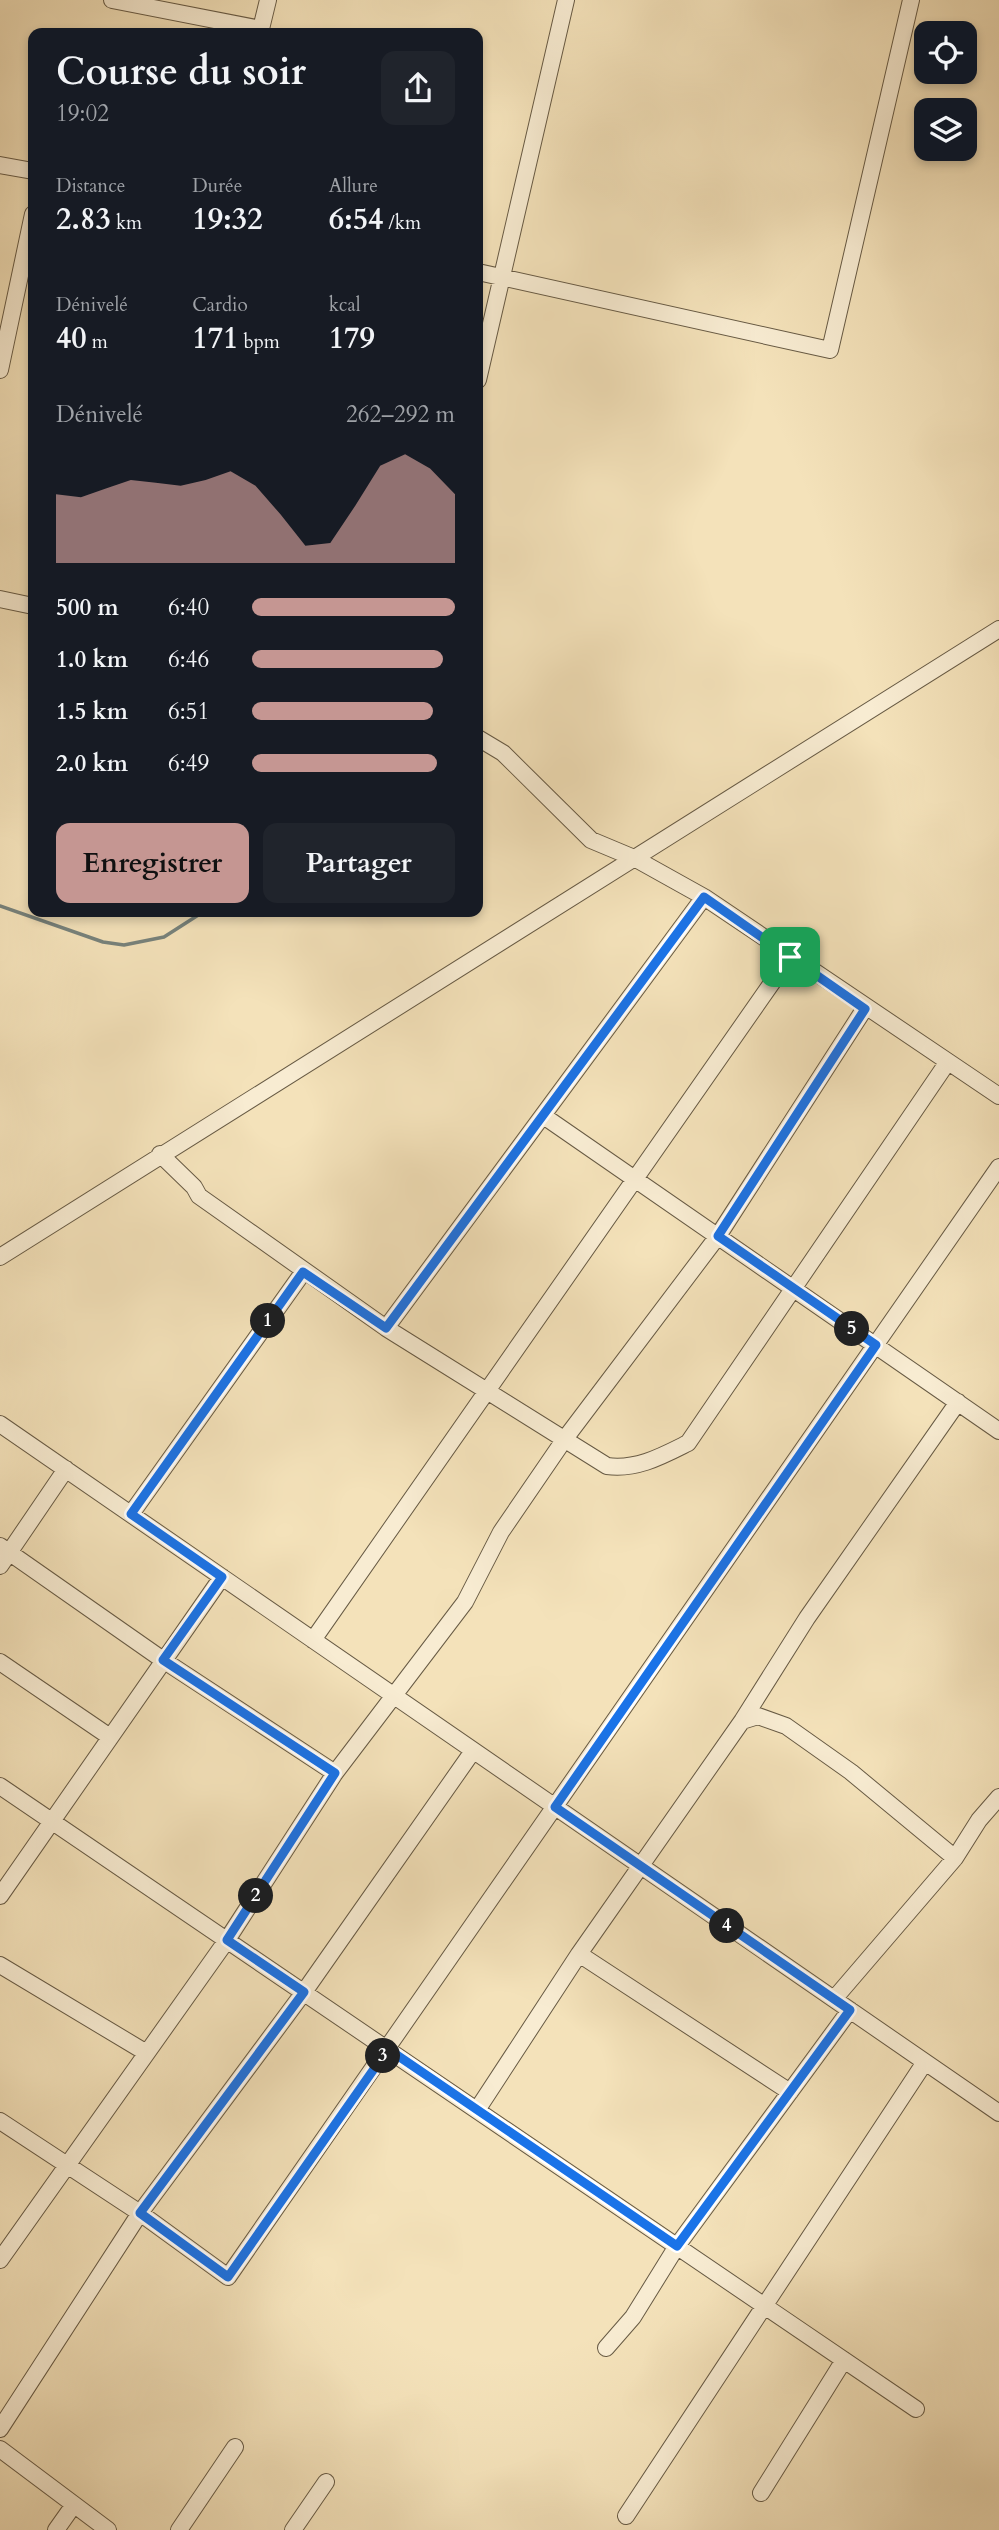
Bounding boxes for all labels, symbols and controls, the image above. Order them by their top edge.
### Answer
map controls [914,21,977,161]
button: locate [914,21,977,84]
text: Course du soir [56,46,306,98]
button: share [381,51,455,125]
text: 19:02 [56,98,109,129]
button: layers [914,98,977,161]
text: Distance [56,173,125,199]
text: Durée [192,173,242,199]
text: Allure [329,173,378,199]
text: 2.83 [56,199,111,240]
text: 19:32 [192,199,263,240]
text: 6:54 [329,199,383,240]
text: km [111,210,142,236]
text: /km [383,210,421,236]
text: Dénivelé [56,292,128,318]
text: Cardio [192,292,248,318]
text: kcal [329,292,361,318]
text: 40 [56,318,87,359]
text: 171 [192,318,238,359]
text: 179 [329,318,375,359]
text: m [87,329,108,355]
text: bpm [238,329,280,355]
text: Dénivelé [56,399,143,430]
text: 262–292 m [346,399,455,430]
text: 500 m [56,592,119,623]
text: 6:40 [168,592,209,623]
text: 1.0 km [56,644,128,675]
text: 6:46 [168,644,209,675]
text: 1.5 km [56,696,128,727]
text: 6:51 [168,696,209,727]
text: 2.0 km [56,748,128,779]
text: 6:49 [168,748,209,779]
button: Enregistrer [56,823,249,903]
button: Partager [263,823,455,903]
pin [760,927,820,987]
icon: arrive [771,938,809,976]
pin: 1 [250,1304,286,1338]
text: 1 [263,1307,272,1333]
pin: 5 [834,1312,870,1346]
text: 5 [847,1315,856,1341]
pin: 2 [238,1878,274,1913]
text: 2 [251,1882,260,1908]
pin: 4 [710,1909,744,1944]
text: 4 [722,1912,731,1938]
pin: 3 [366,2038,400,2074]
text: 3 [378,2042,387,2068]

